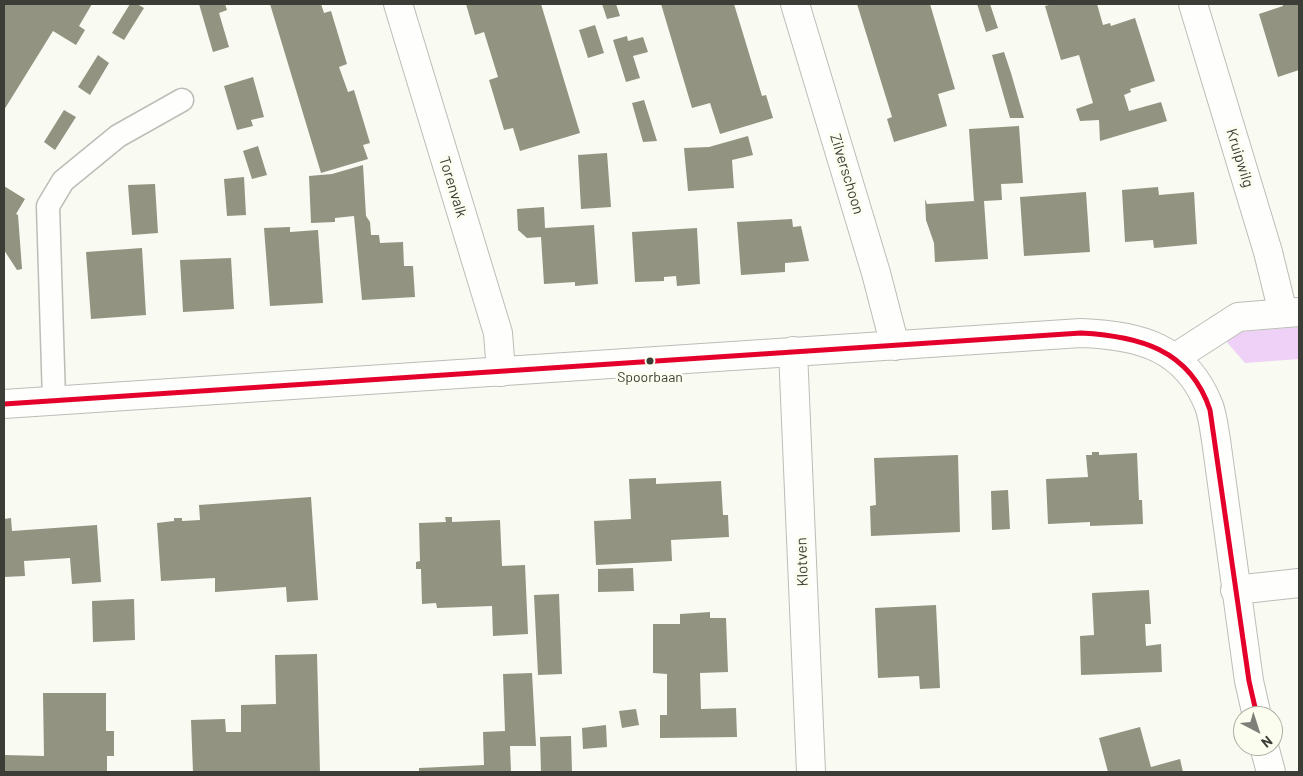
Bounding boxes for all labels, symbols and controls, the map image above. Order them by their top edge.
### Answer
street label: Kruipwilg [1223,126,1257,190]
street label: Zilverschoon [826,132,868,216]
street label: Torenvalk [435,154,471,220]
marker: Spoorbaan [645,356,655,366]
place label: Spoorbaan [617,369,683,385]
street label: Klotven [792,537,812,587]
north arrow [1233,706,1283,756]
text: N [1258,733,1276,752]

